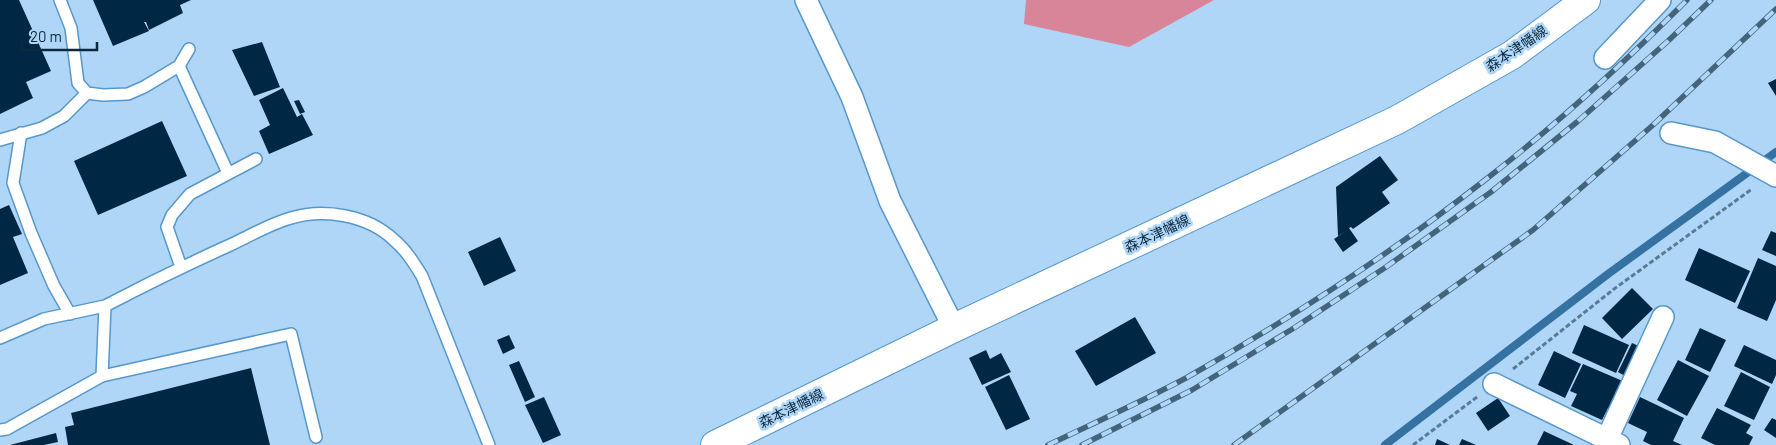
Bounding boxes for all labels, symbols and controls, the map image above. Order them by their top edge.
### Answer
scale bar [22,20,98,52]
street label: 森本津幡線 [1482,21,1550,75]
text: 20 m [30,27,62,45]
street label: 森本津幡線 [1122,211,1192,255]
street label: 森本津幡線 [756,385,826,431]

